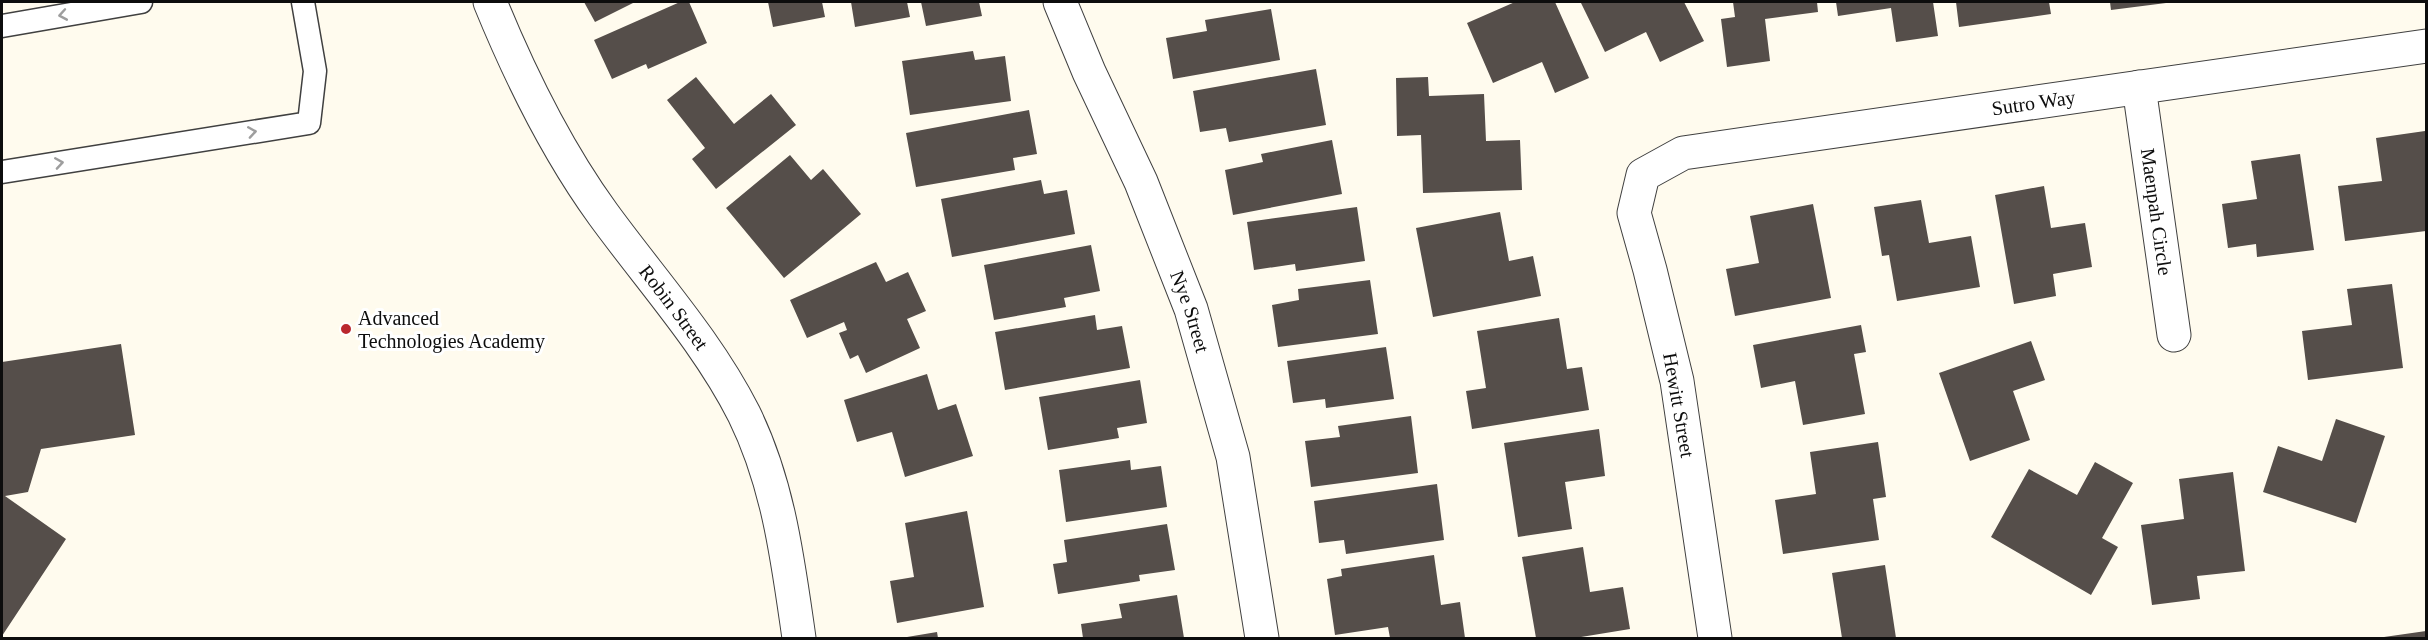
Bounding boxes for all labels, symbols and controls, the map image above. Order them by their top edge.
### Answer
one-way arrow [58,8,68,21]
street label: Sutro Way [1990,86,2077,119]
one-way arrow [247,126,257,139]
street label: Maenpah Circle [2137,147,2176,277]
one-way arrow [55,157,64,169]
street label: Robin Street [635,260,713,354]
street label: Nye Street [1166,267,1214,355]
place label: Advanced Technologies Academy [358,307,545,353]
marker: Advanced Technologies Academy [339,322,353,336]
street label: Hewitt Street [1659,351,1699,460]

